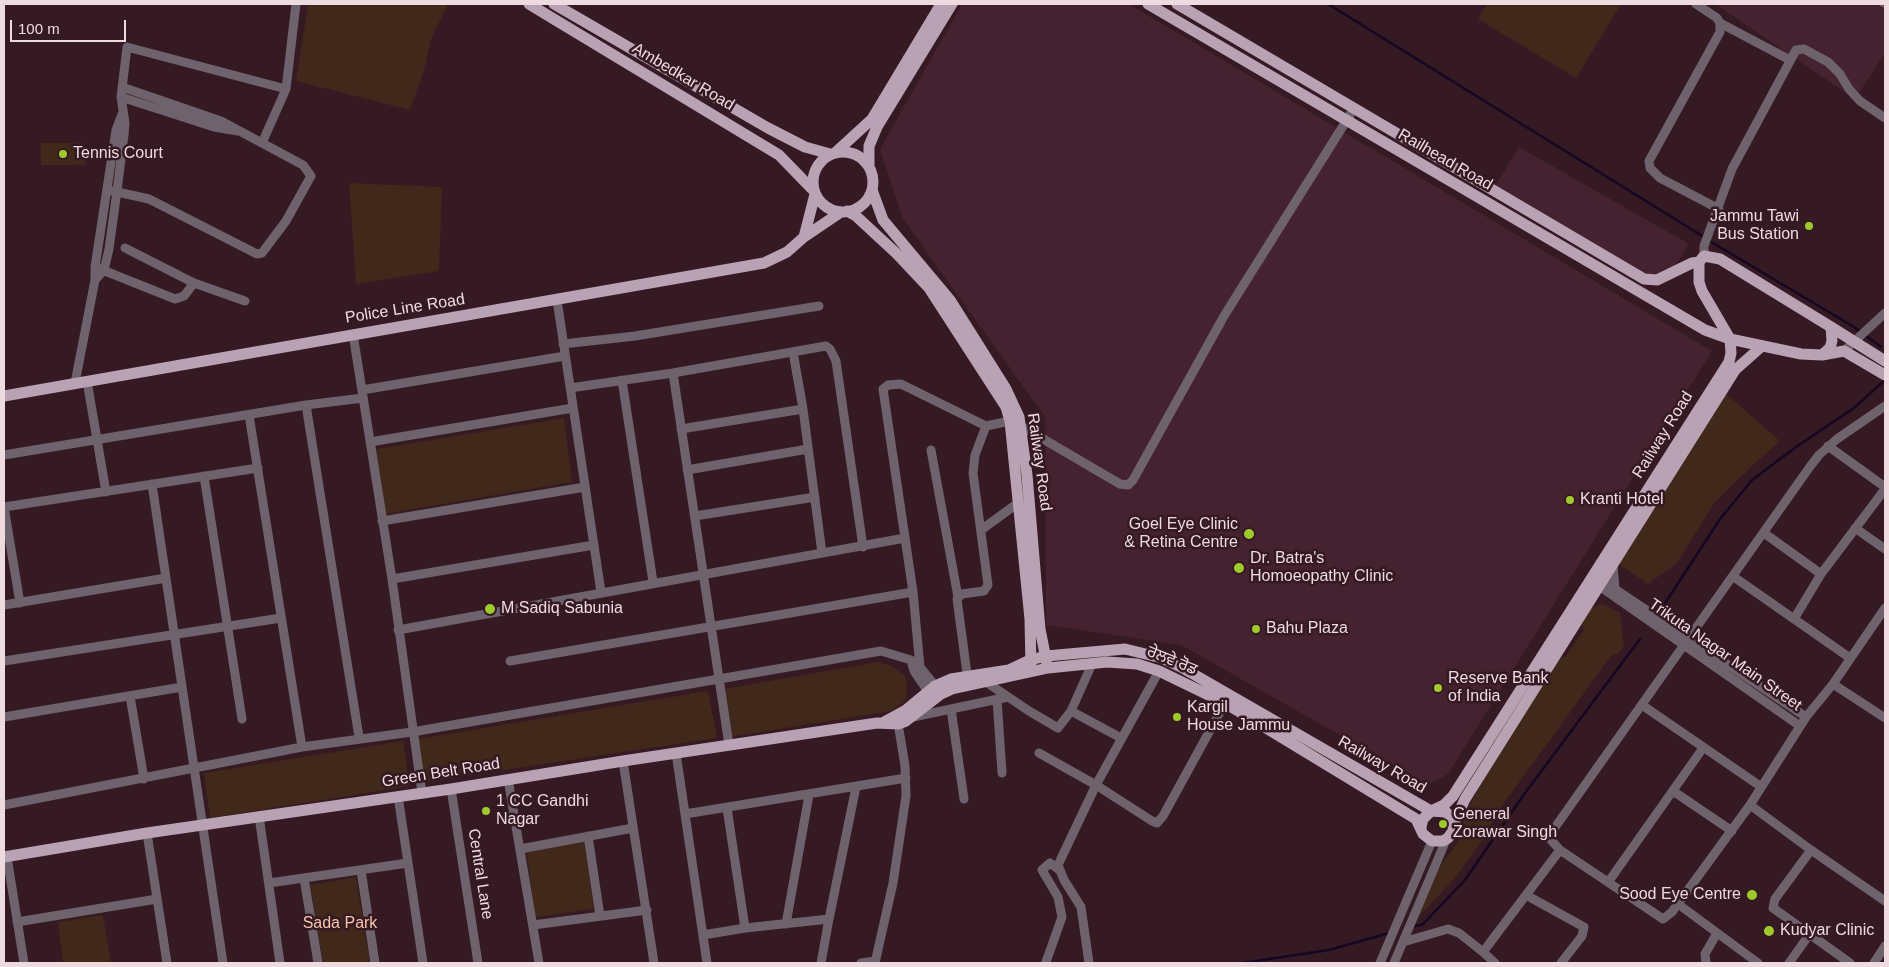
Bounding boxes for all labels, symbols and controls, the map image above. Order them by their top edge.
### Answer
scale bar [12,10,129,42]
text: 100 m [18,20,60,37]
street label: Ambedkar Road [629,39,737,115]
street label: Railhead Road [1394,125,1496,195]
place label: Tennis Court [73,144,163,164]
marker: Tennis Court [57,148,69,160]
place label: Jammu Tawi Bus Station [1710,207,1799,245]
marker: Jammu Tawi Bus Station [1803,220,1815,232]
street label: Police Line Road [344,290,466,328]
street label: Railway Road [1629,388,1697,482]
street label: Railway Road [1023,412,1055,512]
place label: Kranti Hotel [1580,490,1664,510]
marker: Kranti Hotel [1564,494,1576,506]
place label: Goel Eye Clinic & Retina Centre [1124,515,1238,553]
marker: Goel Eye Clinic & Retina Centre [1242,527,1256,541]
place label: Dr. Batra's Homoeopathy Clinic [1250,549,1393,587]
marker: Dr. Batra's Homoeopathy Clinic [1232,561,1246,575]
street label: Trikuta Nagar Main Street [1645,595,1805,715]
place label: M Sadiq Sabunia [501,599,623,619]
marker: M Sadiq Sabunia [483,602,497,616]
place label: Bahu Plaza [1266,619,1348,639]
marker: Bahu Plaza [1250,623,1262,635]
street label: ਰੇਲਵੇ ਰੋਡ [1144,642,1200,680]
place label: Reserve Bank of India [1448,669,1548,707]
marker: Reserve Bank of India [1432,682,1444,694]
place label: Kargil House Jammu [1187,698,1290,736]
marker: Kargil House Jammu [1171,711,1183,723]
street label: Railway Road [1334,732,1430,798]
street label: Green Belt Road [381,754,501,792]
place label: 1 CC Gandhi Nagar [496,792,588,830]
marker: 1 CC Gandhi Nagar [480,805,492,817]
place label: General Zorawar Singh [1453,805,1557,843]
marker: General Zorawar Singh [1437,818,1449,830]
street label: Central Lane [463,827,497,921]
place label: Sood Eye Centre [1619,885,1741,905]
marker: Sood Eye Centre [1745,888,1759,902]
park label: Sada Park [303,914,377,934]
place label: Kudyar Clinic [1780,921,1874,941]
marker: Kudyar Clinic [1762,924,1776,938]

